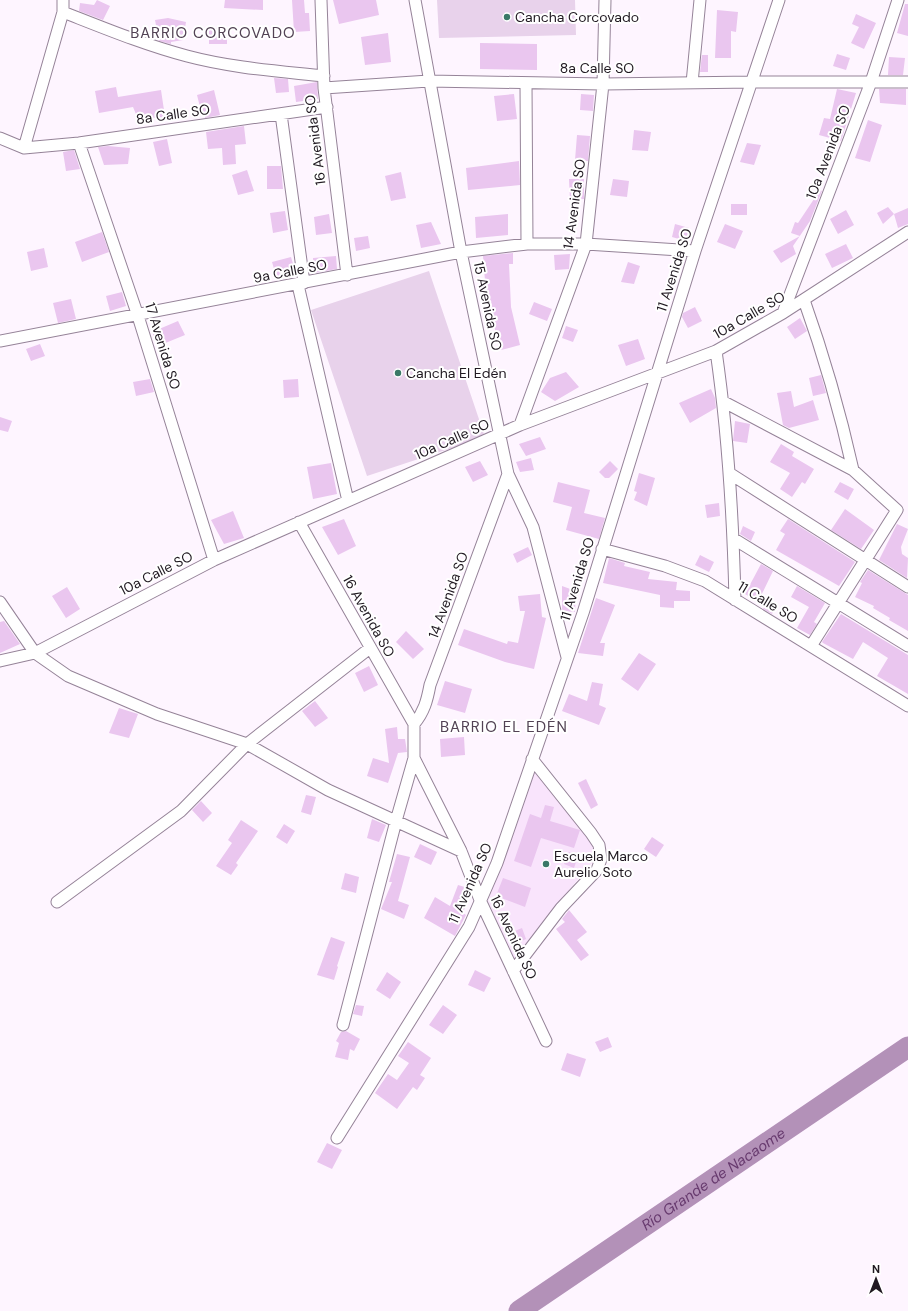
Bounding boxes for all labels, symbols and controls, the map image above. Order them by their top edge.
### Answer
place label: Cancha Corcovado [515,8,639,26]
marker: Cancha Corcovado [502,12,512,22]
district label: BARRIO CORCOVADO [130,23,296,43]
street label: 8a Calle SO [560,59,634,77]
street label: 16 Avenida SO [301,94,329,186]
street label: 8a Calle SO [135,100,211,128]
street label: 10a Avenida SO [802,102,854,202]
street label: 14 Avenida SO [559,158,589,250]
street label: 11 Avenida SO [652,226,696,314]
street label: 9a Calle SO [252,255,329,287]
street label: 15 Avenida SO [470,260,506,352]
street label: 10a Calle SO [710,287,788,343]
street label: 17 Avenida SO [141,301,185,392]
place label: Cancha El Edén [406,364,507,382]
marker: Cancha El Edén [393,368,403,378]
street label: 10a Calle SO [412,414,492,463]
street label: 11 Avenida SO [556,535,598,623]
street label: 10a Calle SO [116,547,196,599]
street label: 14 Avenida SO [424,549,472,641]
street label: 16 Avenida SO [339,572,399,660]
street label: 11 Calle SO [735,577,801,627]
district label: BARRIO EL EDÉN [440,717,568,737]
street label: 11 Avenida SO [444,840,496,926]
place label: Escuela Marco Aurelio Soto [554,847,648,881]
marker: Escuela Marco Aurelio Soto [541,859,551,869]
street label: 16 Avenida SO [487,892,541,982]
water label: Río Grande de Nacaome [637,1123,790,1235]
north arrow [856,1259,896,1299]
text: N [872,1262,880,1276]

